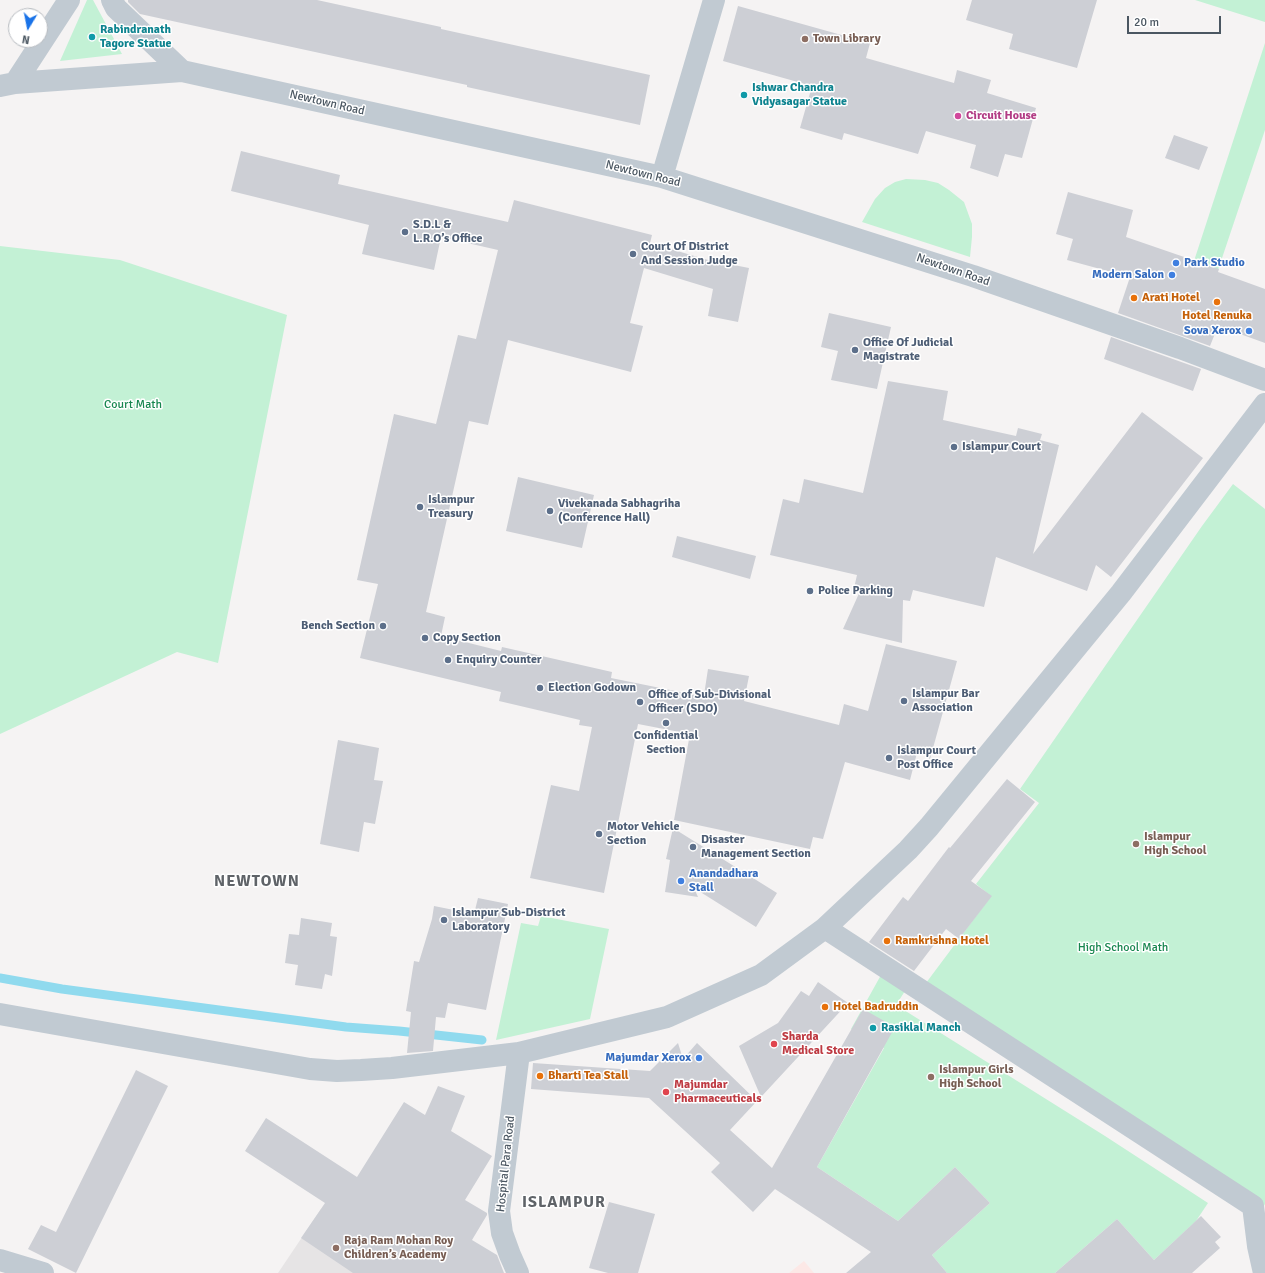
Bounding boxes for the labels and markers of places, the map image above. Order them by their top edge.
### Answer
place label: Rabindranath Tagore Statue [100,23,172,51]
marker: Rabindranath Tagore Statue [87,32,97,42]
place label: Town Library [813,32,881,46]
marker: Town Library [800,34,810,44]
place label: Ishwar Chandra Vidyasagar Statue [752,81,847,109]
marker: Ishwar Chandra Vidyasagar Statue [739,90,749,100]
place label: Circuit House [966,109,1037,123]
marker: Circuit House [953,111,963,121]
place label: S.D.L & L.R.O’s Office [413,218,482,246]
marker: S.D.L & L.R.O’s Office [400,227,410,237]
place label: Court Of District And Session Judge [641,240,738,268]
marker: Court Of District And Session Judge [628,249,638,259]
place label: Park Studio [1184,256,1245,270]
marker: Park Studio [1171,258,1181,268]
place label: Modern Salon [1092,268,1164,282]
marker: Modern Salon [1167,270,1177,280]
place label: Arati Hotel [1142,291,1200,305]
marker: Arati Hotel [1129,293,1139,303]
marker: Hotel Renuka [1212,297,1222,307]
place label: Hotel Renuka [1182,309,1252,323]
place label: Sova Xerox [1184,324,1241,338]
marker: Sova Xerox [1244,326,1254,336]
place label: Office Of Judicial Magistrate [863,336,953,364]
marker: Office Of Judicial Magistrate [850,345,860,355]
place label: Islampur Court [962,440,1041,454]
marker: Islampur Court [949,442,959,452]
place label: Islampur Treasury [428,493,475,521]
place label: Vivekanada Sabhagriha (Conference Hall) [558,497,680,525]
marker: Islampur Treasury [415,502,425,512]
marker: Vivekanada Sabhagriha (Conference Hall) [545,506,555,516]
place label: Police Parking [818,584,893,598]
marker: Police Parking [805,586,815,596]
place label: Bench Section [301,619,375,633]
marker: Bench Section [378,621,388,631]
place label: Copy Section [433,631,501,645]
marker: Copy Section [420,633,430,643]
place label: Enquiry Counter [456,653,542,667]
marker: Enquiry Counter [443,655,453,665]
place label: Election Godown [548,681,636,695]
marker: Election Godown [535,683,545,693]
place label: Islampur Bar Association [912,687,979,715]
place label: Office of Sub-Divisional Officer (SDO) [648,688,771,716]
marker: Islampur Bar Association [899,696,909,706]
marker: Office of Sub-Divisional Officer (SDO) [635,697,645,707]
marker: Confidential Section [661,718,671,728]
place label: Confidential Section [634,729,698,757]
place label: Islampur Court Post Office [897,744,976,772]
marker: Islampur Court Post Office [884,753,894,763]
place label: Motor Vehicle Section [607,820,679,848]
marker: Motor Vehicle Section [594,829,604,839]
place label: Islampur High School [1144,830,1207,858]
place label: Disaster Management Section [701,833,811,861]
marker: Islampur High School [1131,839,1141,849]
marker: Disaster Management Section [688,842,698,852]
place label: Anandadhara Stall [689,867,758,895]
marker: Anandadhara Stall [676,876,686,886]
place label: Islampur Sub-District Laboratory [452,906,566,934]
marker: Islampur Sub-District Laboratory [439,915,449,925]
place label: Ramkrishna Hotel [895,934,989,948]
marker: Ramkrishna Hotel [882,936,892,946]
place label: Hotel Badruddin [833,1000,919,1014]
marker: Hotel Badruddin [820,1002,830,1012]
place label: Rasiklal Manch [881,1021,961,1035]
marker: Rasiklal Manch [868,1023,878,1033]
place label: Sharda Medical Store [782,1030,854,1058]
marker: Sharda Medical Store [769,1039,779,1049]
place label: Majumdar Xerox [605,1051,691,1065]
marker: Majumdar Xerox [694,1053,704,1063]
place label: Islampur Girls High School [939,1063,1013,1091]
place label: Bharti Tea Stall [548,1069,629,1083]
marker: Bharti Tea Stall [535,1071,545,1081]
marker: Islampur Girls High School [926,1072,936,1082]
place label: Majumdar Pharmaceuticals [674,1078,761,1106]
marker: Majumdar Pharmaceuticals [661,1087,671,1097]
place label: Raja Ram Mohan Roy Children’s Academy [344,1234,453,1262]
marker: Raja Ram Mohan Roy Children’s Academy [331,1243,341,1253]

